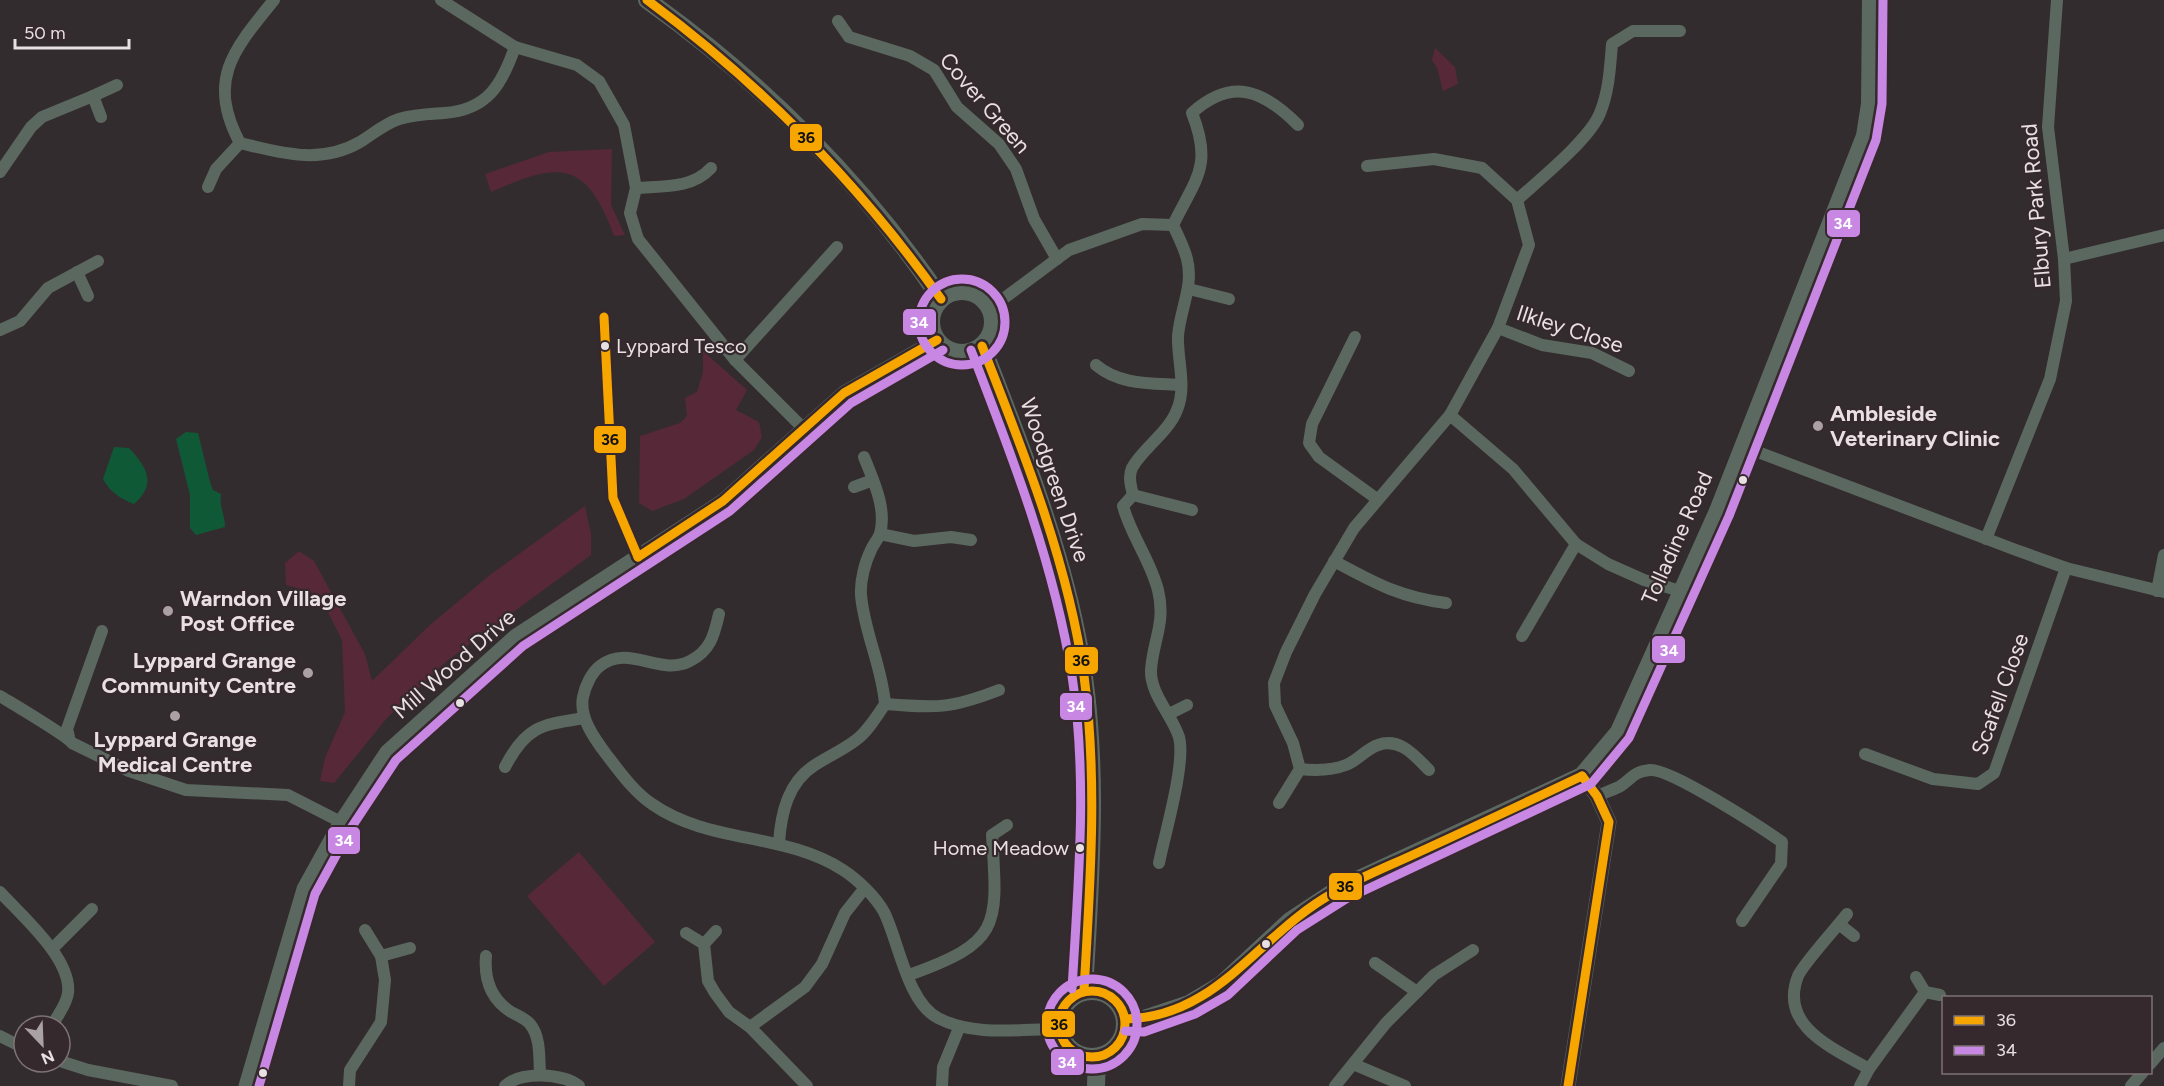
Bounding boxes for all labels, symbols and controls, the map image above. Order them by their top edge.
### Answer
scale bar [15,12,129,50]
text: 50 m [24,22,66,44]
street label: Cover Green [934,47,1036,159]
street label: Elbury Park Road [2015,122,2057,290]
line badge: 36 [789,123,823,152]
text: 36 [797,128,815,147]
line badge: 34 [1826,209,1861,238]
text: 34 [1833,214,1853,233]
street label: Ilkley Close [1513,299,1627,359]
line badge: 34 [902,308,937,336]
text: 34 [909,313,929,332]
place label: Lyppard Tesco [616,334,747,358]
marker: Lyppard Tesco [599,340,611,352]
street label: Woodgreen Drive [1014,394,1096,566]
place label: Ambleside Veterinary Clinic [1830,400,2000,452]
marker: Ambleside Veterinary Clinic [1811,419,1825,433]
line badge: 36 [593,425,627,454]
text: 36 [601,430,619,449]
street label: Tolladine Road [1636,467,1718,609]
unlabelled marker [1737,474,1749,486]
place label: Warndon Village Post Office [180,585,347,637]
street label: Mill Wood Drive [387,603,521,725]
marker: Warndon Village Post Office [161,604,175,618]
street label: Scafell Close [1966,629,2034,759]
line badge: 34 [1651,635,1686,664]
text: 34 [1659,641,1679,660]
line badge: 36 [1064,646,1099,675]
place label: Lyppard Grange Community Centre [101,647,296,699]
text: 36 [1072,651,1090,670]
marker: Lyppard Grange Community Centre [301,666,315,680]
line badge: 34 [1059,692,1093,721]
unlabelled marker [454,697,466,709]
text: 34 [1066,697,1086,716]
marker: Lyppard Grange Medical Centre [168,709,182,723]
place label: Lyppard Grange Medical Centre [93,726,257,778]
line badge: 34 [327,826,361,855]
text: 34 [334,831,354,850]
place label: Home Meadow [933,836,1069,860]
marker: Home Meadow [1074,842,1086,854]
line badge: 36 [1328,872,1363,901]
text: 36 [1336,877,1354,896]
unlabelled marker [1260,938,1272,950]
legend [1942,996,2152,1074]
text: 36 [1996,1009,2016,1031]
line badge: 36 [1041,1010,1076,1038]
north arrow [12,1014,72,1074]
text: 36 [1050,1015,1068,1034]
text: 34 [1996,1039,2017,1061]
text: N [38,1046,57,1069]
line badge: 34 [1050,1048,1085,1076]
text: 34 [1057,1053,1077,1072]
unlabelled marker [257,1067,269,1079]

